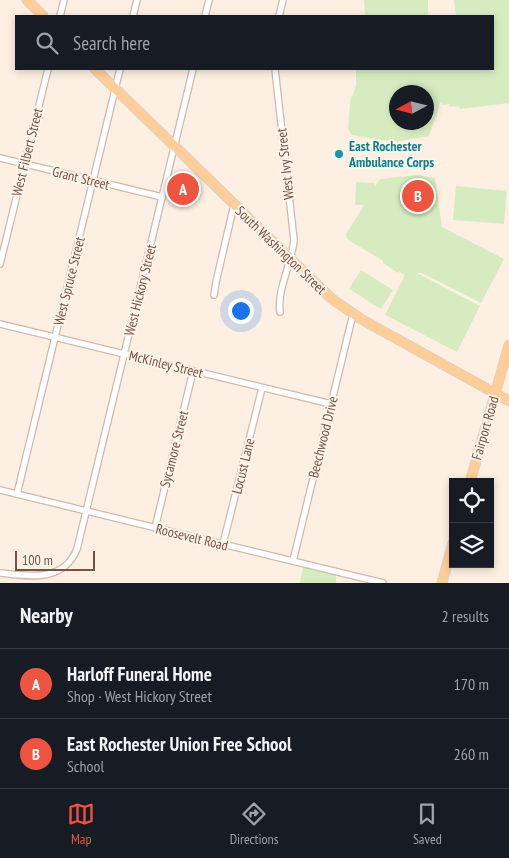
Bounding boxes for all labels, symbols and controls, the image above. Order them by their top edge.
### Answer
search box [15,15,494,70]
icon: search [33,29,61,57]
text: Search here [73,31,150,55]
north arrow [389,85,434,130]
street label: West Filbert Street [7,106,47,198]
street label: West Ivy Street [272,127,298,201]
place label: East Rochester Ambulance Corps [348,137,434,171]
marker: East Rochester Ambulance Corps [333,148,345,160]
street label: Grant Street [51,162,112,194]
pin: A [167,170,199,208]
pin: B [402,177,434,215]
street label: South Washington Street [232,202,330,298]
street label: West Spruce Street [49,235,89,327]
street label: West Hickory Street [120,242,160,338]
your location [228,298,254,324]
street label: McKinley Street [127,346,205,382]
street label: Beechwood Drive [304,394,342,480]
street label: Fairport Road [467,394,503,462]
street label: Sycamore Street [156,409,192,489]
street label: Locust Lane [227,436,259,496]
map controls [449,478,494,568]
button: locate [449,478,494,523]
street label: Roosevelt Road [154,519,230,555]
button: layers [449,523,494,568]
scale bar [15,548,95,571]
text: 100 m [22,551,53,569]
text: Nearby [20,602,73,629]
text: 2 results [442,606,489,626]
text: Harloff Funeral Home [67,662,212,686]
text: A [32,674,40,694]
text: 170 m [454,674,489,694]
text: Shop · West Hickory Street [67,686,212,706]
text: East Rochester Union Free School [67,732,292,756]
text: B [32,744,40,764]
text: 260 m [454,744,489,764]
text: School [67,756,104,776]
tab: Map [67,800,95,848]
tab: Directions [230,800,278,848]
tab: Saved [413,800,442,848]

